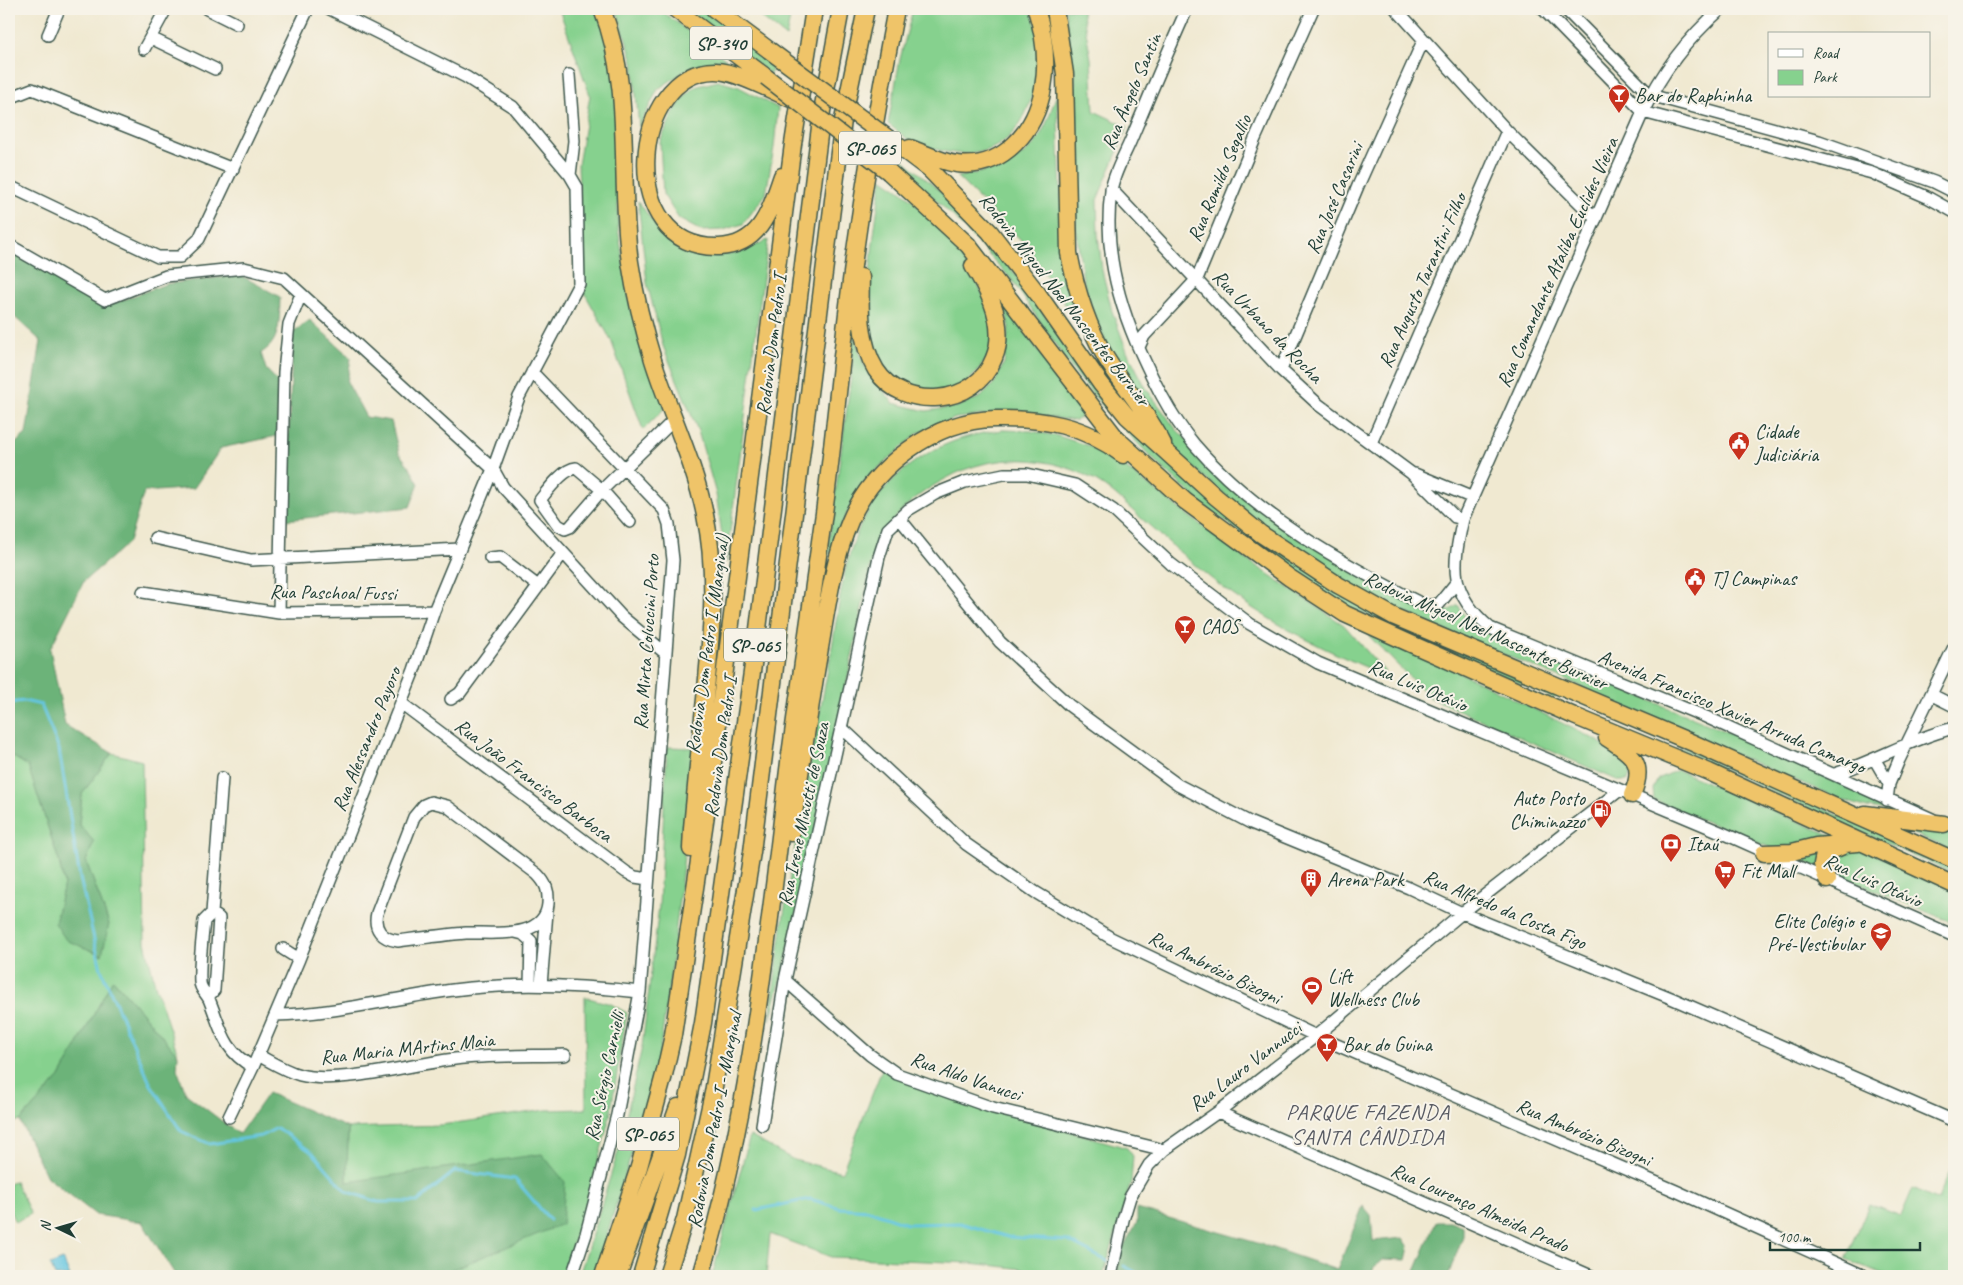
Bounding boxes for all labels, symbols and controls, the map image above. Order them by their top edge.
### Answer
road number: SP-340 [690,26,752,59]
street label: Rua Ângelo Santin [1096,28,1168,153]
legend [1768,32,1930,98]
text: Road [1813,44,1840,63]
text: Park [1813,68,1838,87]
bar icon: Bar do Raphinha [1607,83,1631,114]
place label: Bar do Raphinha [1635,83,1753,108]
street label: Rua Romildo Segallio [1182,110,1258,245]
road number: SP-065 [839,132,901,164]
street label: Rua Comandante Ataliba Euclides Vieira [1491,132,1625,391]
street label: Rua José Casarini [1300,137,1370,258]
street label: Rua Augusto Tarantini Filho [1373,187,1473,371]
street label: Rodovia Miguel Noel Nascentes Burnier [974,188,1157,412]
street label: Rua Urbano da Rocha [1207,264,1329,389]
street label: Rodovia Dom Pedro I [750,268,793,417]
place label: Cidade Judiciária [1754,419,1820,467]
public building icon: Cidade Judiciária [1727,430,1751,461]
street label: Rodovia Dom Pedro I (Marginal) [680,533,734,755]
street label: Rua Mirta Coluccini Porto [628,553,665,730]
street label: Rodovia Miguel Noel Nascentes Burnier [1360,565,1613,696]
public building icon: TJ Campinas [1683,566,1707,597]
place label: TJ Campinas [1711,566,1798,591]
street label: Rua Paschoal Fussi [269,579,399,606]
bar icon: CAOS [1173,614,1197,645]
place label: CAOS [1201,614,1241,639]
road number: SP-065 [724,628,786,662]
street label: Avenida Francisco Xavier Arruda Camargo [1594,644,1871,780]
street label: Rua Luis Otávio [1365,654,1473,718]
street label: Rua Alessandro Payoro [326,662,408,815]
street label: Rodovia Dom Pedro I [698,675,742,819]
street label: Rua João Francisco Barbosa [450,713,619,849]
street label: Rua Irene Minutti de Souza [772,718,836,908]
place label: Auto Posto Chiminazzo [1510,786,1586,834]
fuel station icon: Auto Posto Chiminazzo [1589,798,1613,829]
bank icon: Itaú [1659,832,1683,863]
place label: Itaú [1687,832,1720,857]
street label: Rua Luis Otávio [1820,848,1927,914]
supermarket icon: Fit Mall [1713,859,1737,890]
place label: Fit Mall [1741,859,1798,884]
street label: Rua Alfredo da Costa Figo [1420,864,1591,955]
building icon: Arena Park [1299,867,1323,898]
place label: Arena Park [1327,867,1405,892]
place label: Elite Colégio e Pré-Vestibular [1767,909,1867,957]
school or university icon: Elite Colégio e Pré-Vestibular [1869,921,1893,952]
street label: Rua Ambrózio Bizogni [1145,925,1287,1011]
place label: Lift Wellness Club [1328,964,1420,1012]
sports icon: Lift Wellness Club [1300,975,1324,1006]
street label: Rodovia Dom Pedro I - Marginal [681,1006,748,1230]
street label: Rua Sérgio Carnielli [579,1007,631,1143]
street label: Rua Lauro Vannucci [1184,1015,1308,1117]
street label: Rua Maria MArtins Maia [319,1027,497,1070]
bar icon: Bar do Guina [1315,1032,1339,1063]
place label: Bar do Guina [1343,1032,1434,1057]
street label: Rua Aldo Vanucci [907,1046,1027,1108]
street label: Rua Ambrózio Bizogni [1513,1093,1657,1173]
district label: PARQUE FAZENDA SANTA CÂNDIDA [1286,1098,1450,1151]
road number: SP-065 [617,1118,679,1150]
street label: Rua Lourenço Almeida Prado [1387,1157,1573,1258]
north arrow [32,1202,82,1252]
text: N [37,1220,55,1232]
scale bar [1770,1220,1920,1252]
text: 100 m [1778,1228,1812,1247]

